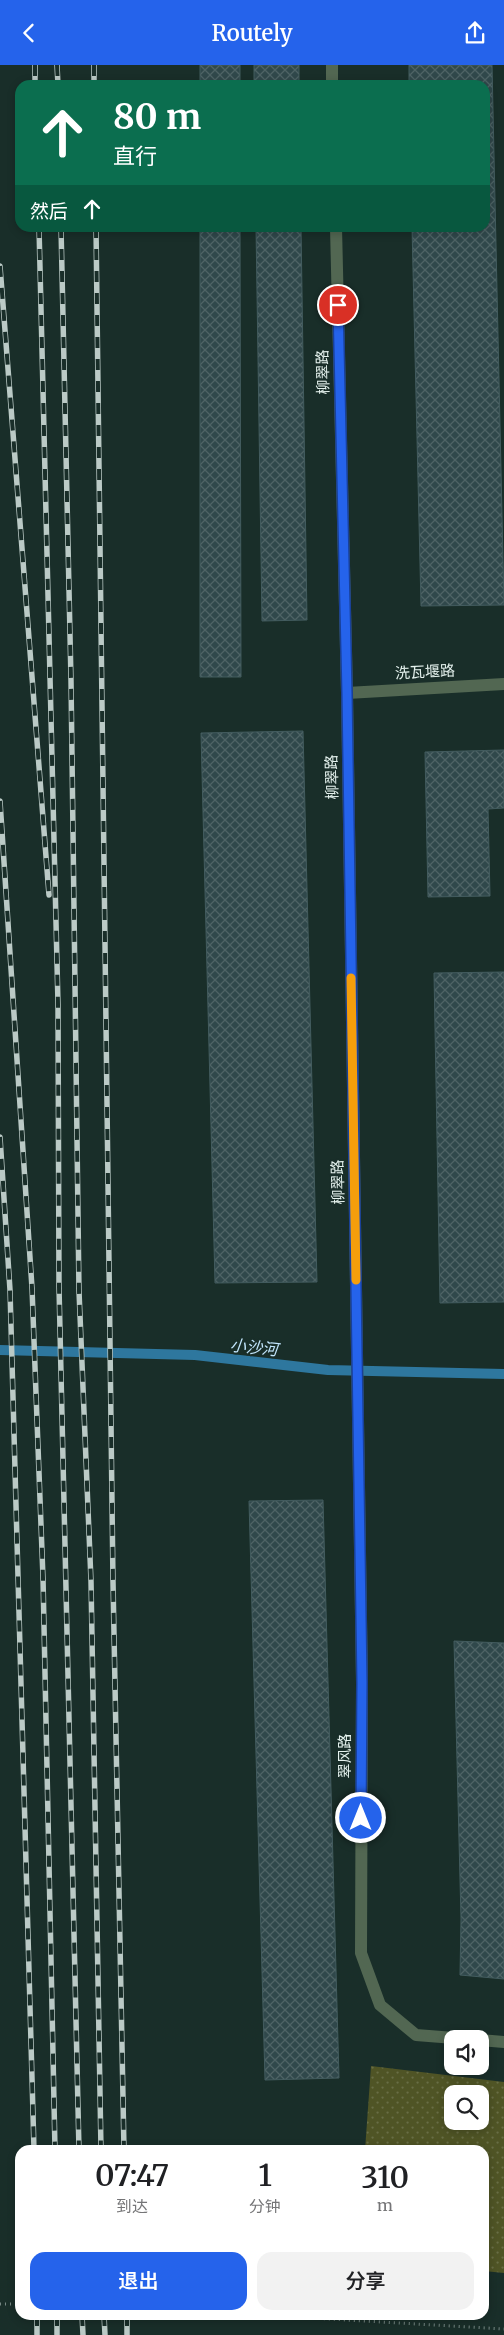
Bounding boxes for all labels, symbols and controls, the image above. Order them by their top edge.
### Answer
icon: back [15,19,43,47]
text: Routely [211,19,293,47]
icon: share [461,19,489,47]
text: 80 m [113,95,201,139]
icon: ahead [30,100,95,165]
text: 直行 [113,142,157,170]
icon: ahead [78,195,106,223]
text: 然后 [30,199,68,223]
pin [317,284,359,326]
icon: arrive [324,291,352,319]
street label: 柳翠路 [313,349,332,395]
street label: 洗瓦堰路 [395,660,455,683]
street label: 柳翠路 [322,754,341,800]
street label: 柳翠路 [328,1159,347,1205]
water label: 小沙河 [229,1335,282,1360]
street label: 翠风路 [335,1733,354,1779]
position arrow [334,1791,386,1843]
map controls [444,2030,489,2130]
button: sound [444,2030,489,2075]
button: search [444,2085,489,2130]
text: 07:47 [95,2156,169,2194]
text: 1 [258,2156,272,2194]
text: 310 [361,2158,409,2196]
text: m [377,2195,393,2215]
text: 到达 [116,2196,148,2216]
text: 分钟 [249,2196,281,2216]
button: 退出 [30,2252,247,2310]
button: 分享 [257,2252,474,2310]

